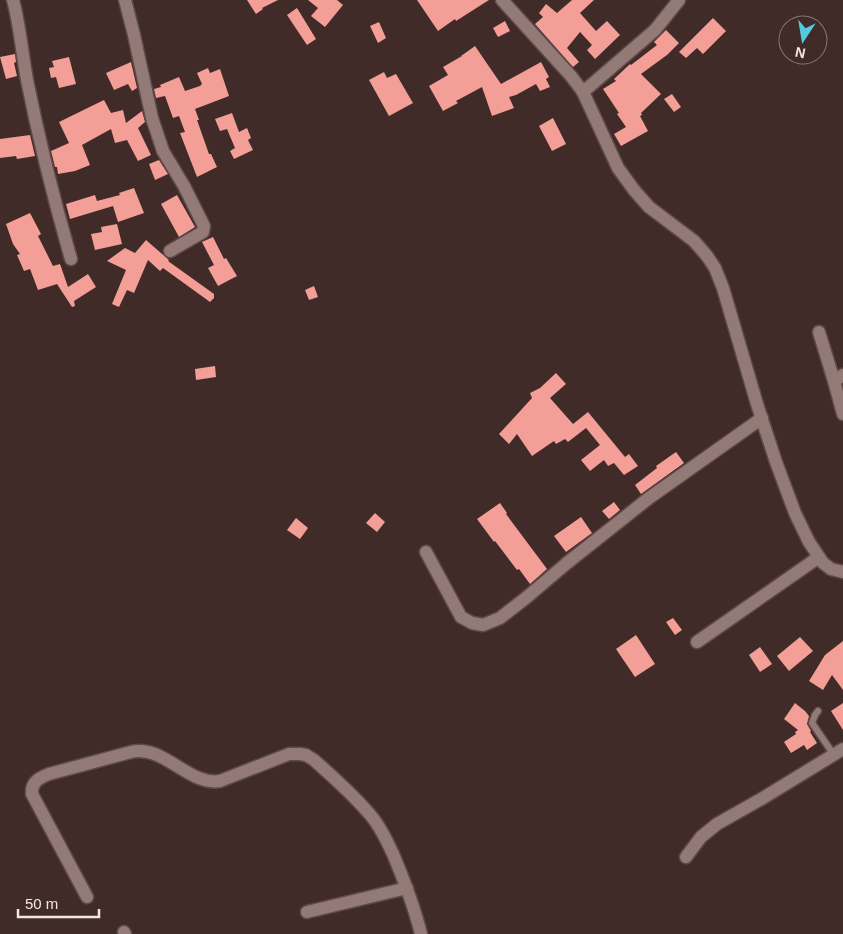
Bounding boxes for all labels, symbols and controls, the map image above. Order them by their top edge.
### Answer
north arrow [778,15,828,65]
text: N [794,44,807,62]
scale bar [18,886,99,918]
text: 50 m [25,895,58,912]

